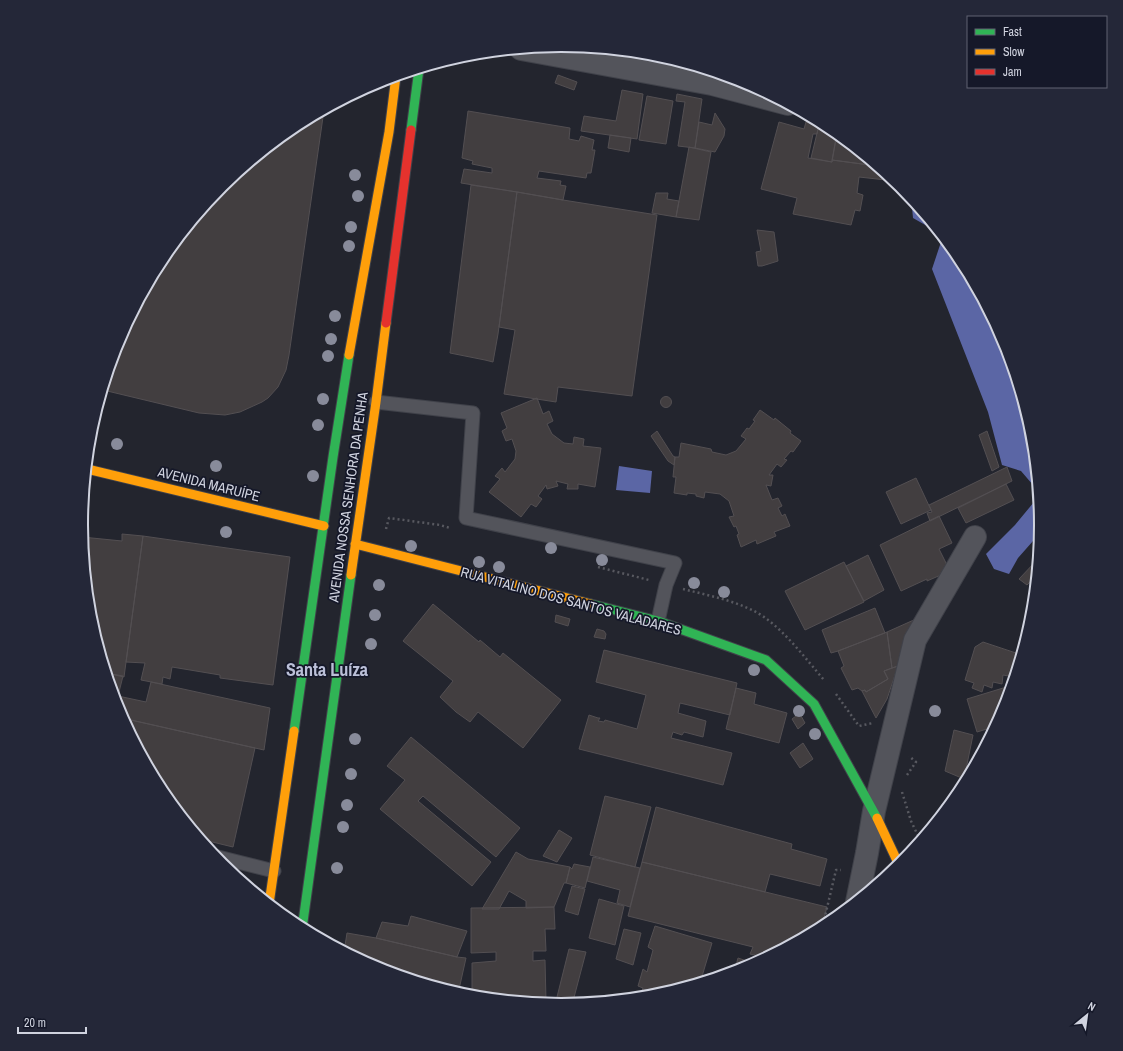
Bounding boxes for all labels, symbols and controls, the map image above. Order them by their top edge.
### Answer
legend [967,16,1107,88]
text: Fast [1003,24,1022,40]
text: Slow [1003,44,1025,60]
text: Jam [1003,64,1022,80]
street label: AVENIDA NOSSA SENHORA DA PENHA [324,390,372,604]
street label: AVENIDA MARUÍPE [155,462,262,505]
street label: RUA VITALINO DOS SANTOS VALADARES [459,563,684,639]
district label: Santa Luíza [286,657,369,682]
north arrow [1067,995,1107,1035]
text: N [1086,999,1098,1014]
scale bar [18,1009,86,1035]
text: 20 m [24,1015,46,1031]

